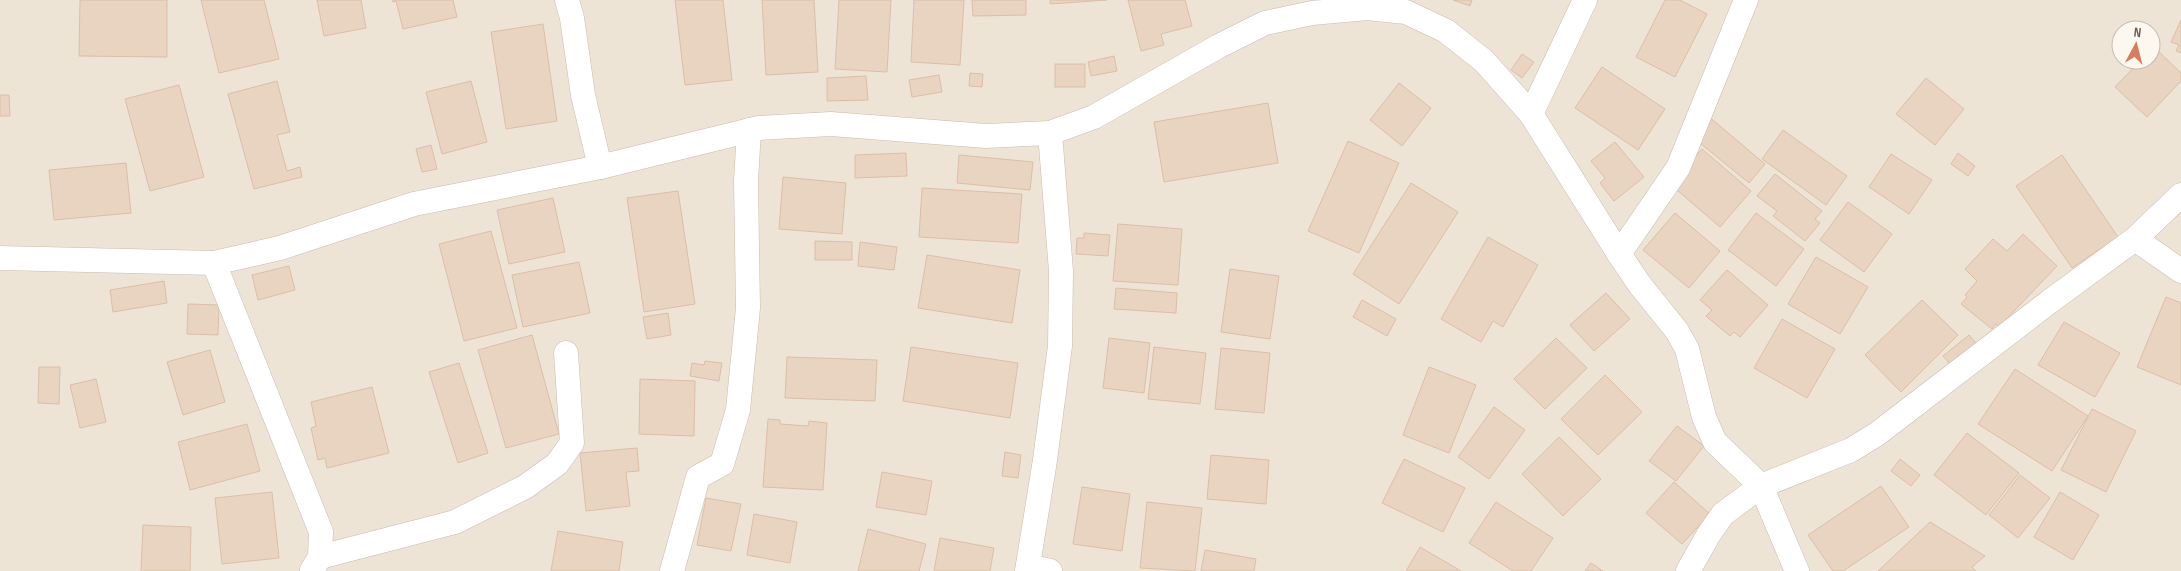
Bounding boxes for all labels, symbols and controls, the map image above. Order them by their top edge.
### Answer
north arrow [2111,20,2161,70]
text: N [2133,24,2142,41]

